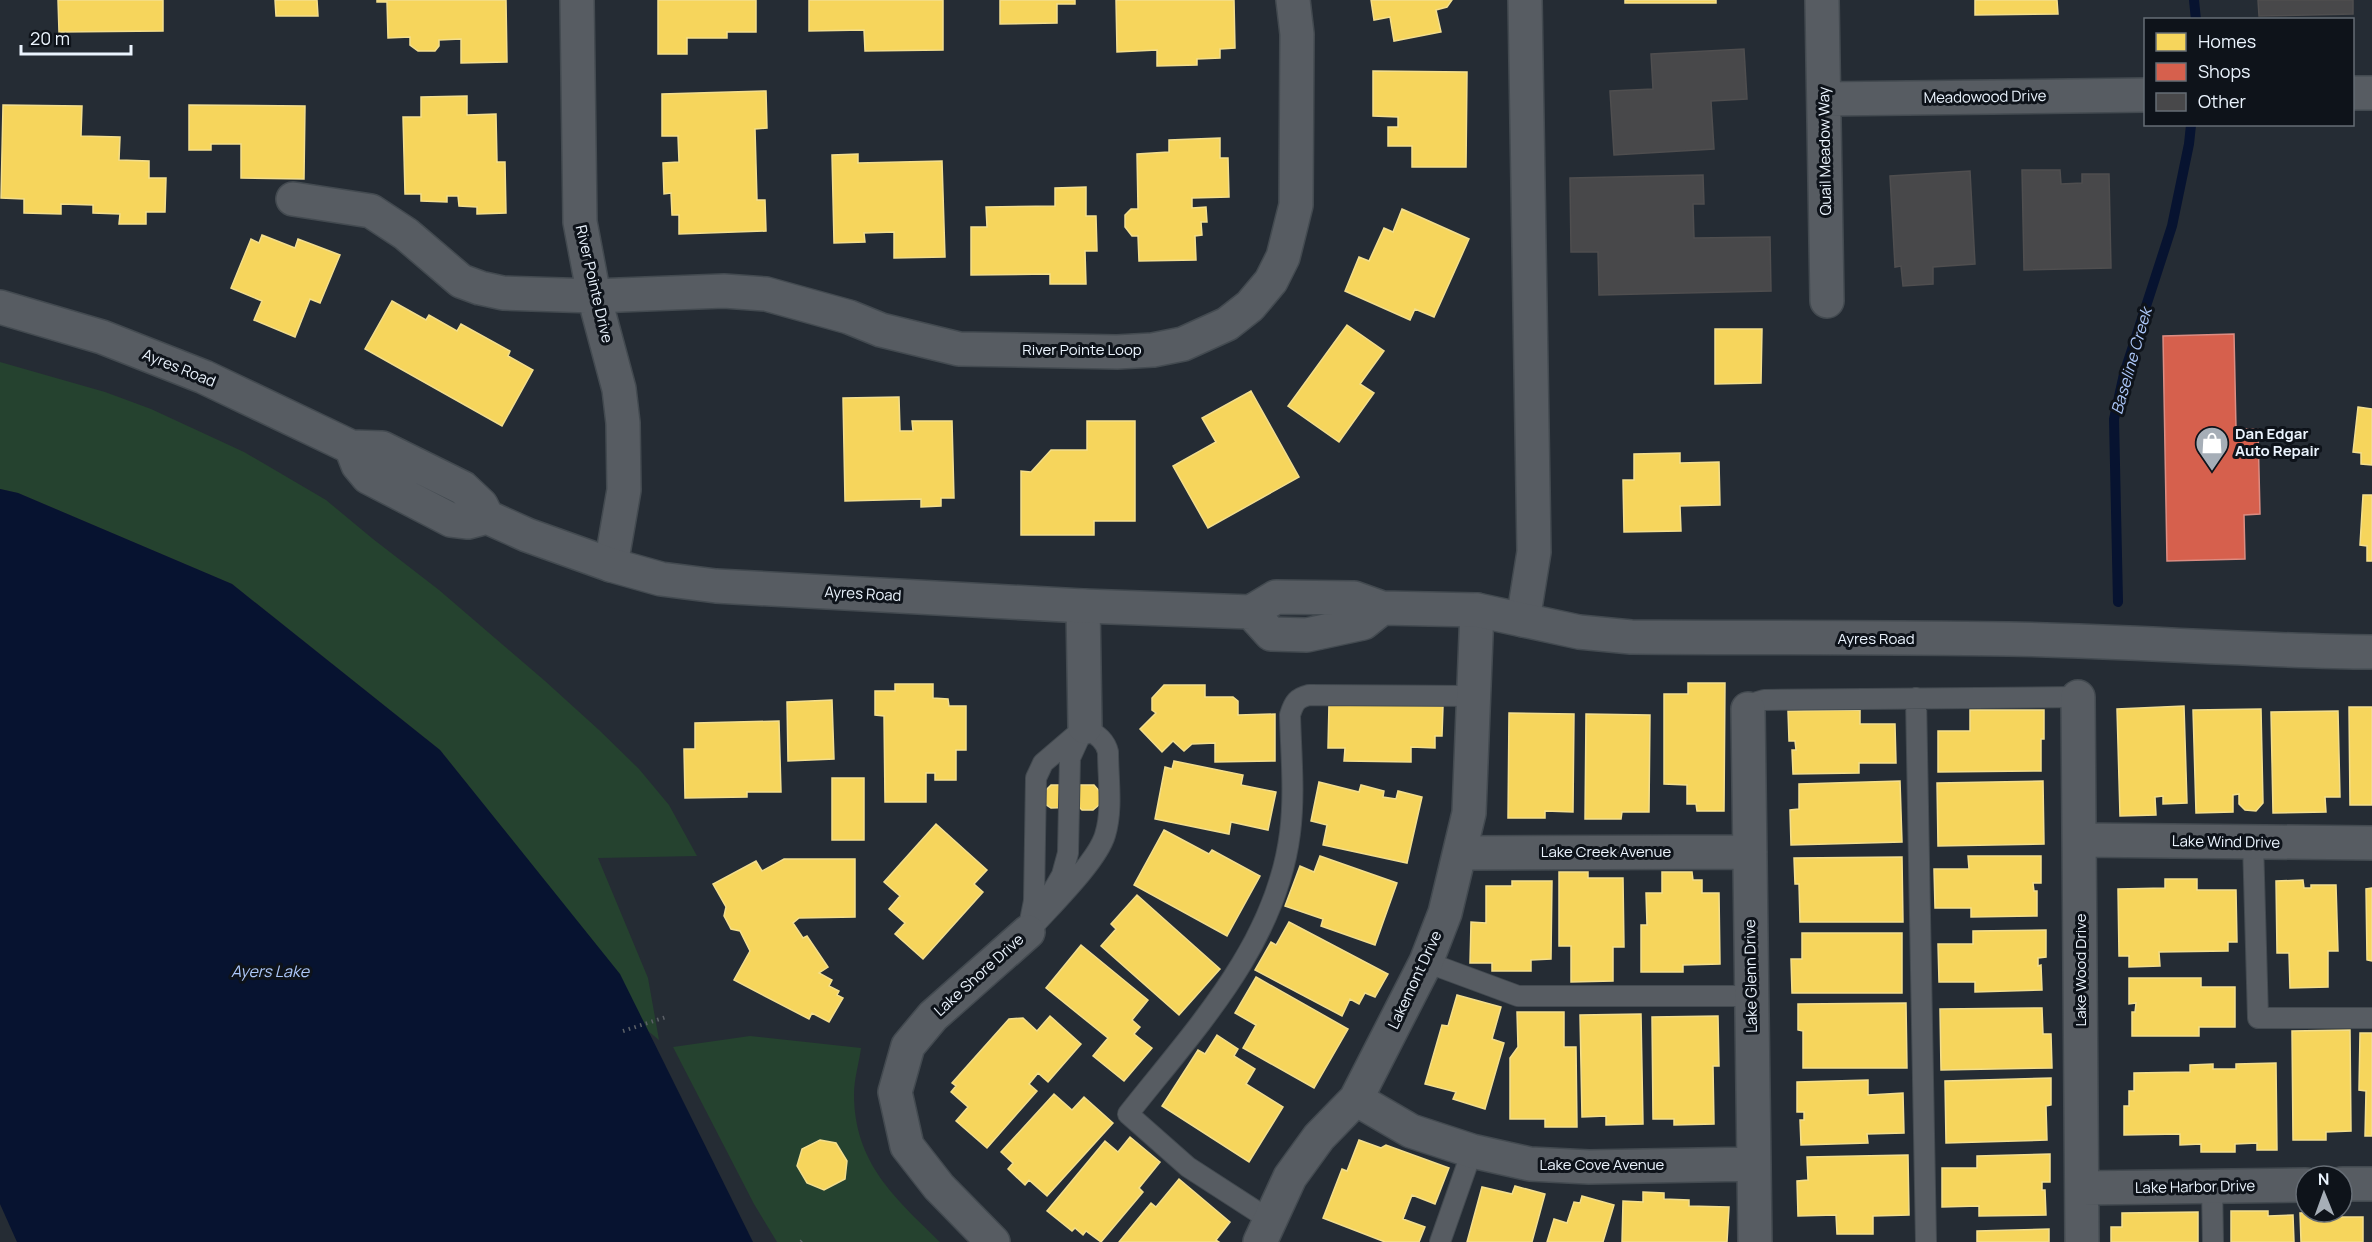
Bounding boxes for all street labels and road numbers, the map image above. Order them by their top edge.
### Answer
street label: Meadowood Drive [1923,85,2047,108]
street label: Quail Meadow Way [1813,86,1836,216]
street label: River Pointe Drive [571,223,618,345]
street label: River Pointe Loop [1022,339,1142,360]
street label: Ayres Road [139,343,219,392]
street label: Ayres Road [824,581,902,606]
street label: Ayres Road [1837,628,1915,649]
street label: Lake Wind Drive [2172,830,2280,853]
street label: Lake Creek Avenue [1541,841,1671,862]
street label: Lake Wood Drive [2070,913,2091,1026]
street label: Lake Glenn Drive [1739,919,1762,1033]
street label: Lakemont Drive [1383,927,1447,1032]
street label: Lake Shore Drive [929,928,1028,1021]
street label: Lake Cove Avenue [1540,1154,1665,1175]
street label: Lake Harbor Drive [2135,1175,2256,1198]

